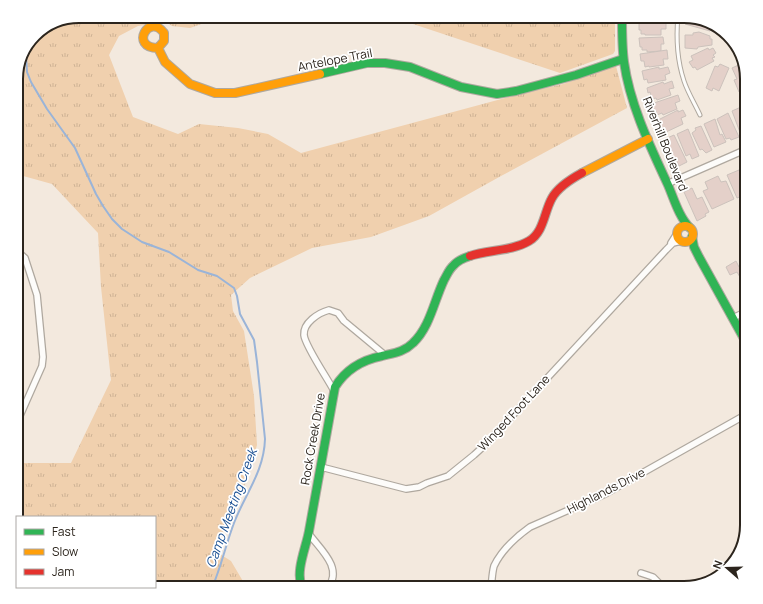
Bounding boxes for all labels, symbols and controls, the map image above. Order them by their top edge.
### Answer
street label: Antelope Trail [296,44,374,75]
street label: Riverhill Boulevard [639,94,692,194]
street label: Winged Foot Lane [474,371,554,455]
street label: Rock Creek Drive [296,392,329,486]
water label: Camp Meeting Creek [201,443,262,570]
street label: Highlands Drive [564,464,648,518]
legend [16,516,156,588]
text: Fast [52,523,76,540]
text: Slow [52,543,78,560]
north arrow [707,548,747,588]
text: N [709,558,726,571]
text: Jam [52,563,74,580]

